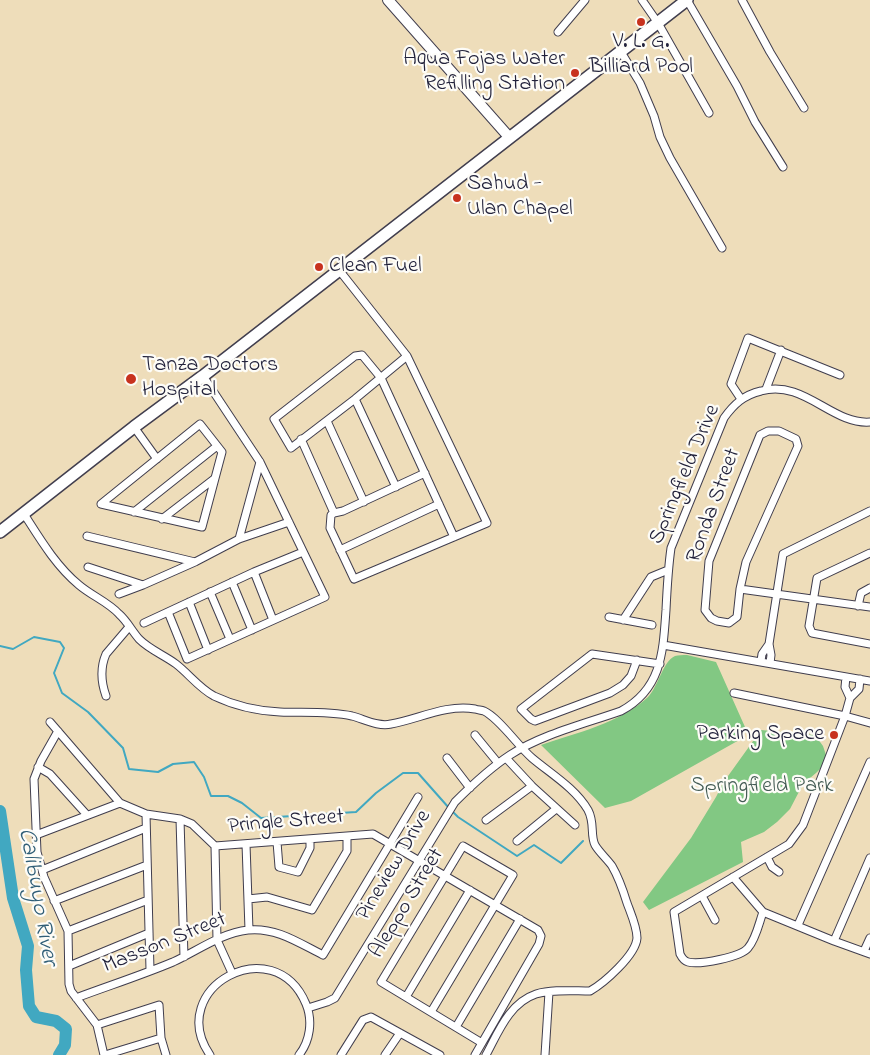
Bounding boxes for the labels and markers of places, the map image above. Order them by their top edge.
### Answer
marker: V. L. G. Billiard Pool [635,16,647,28]
place label: V. L. G. Billiard Pool [589,30,693,81]
place label: Aqua Fojas Water Refilling Station [403,47,565,98]
marker: Aqua Fojas Water Refilling Station [569,67,581,79]
place label: Sahud - Ulan Chapel [467,172,573,224]
marker: Sahud - Ulan Chapel [451,192,463,204]
place label: Clean Fuel [329,254,422,280]
marker: Clean Fuel [313,261,325,273]
place label: Tanza Doctors Hospital [142,353,278,404]
marker: Tanza Doctors Hospital [124,372,138,386]
place label: Parking Space [696,722,824,748]
marker: Parking Space [828,729,840,741]

